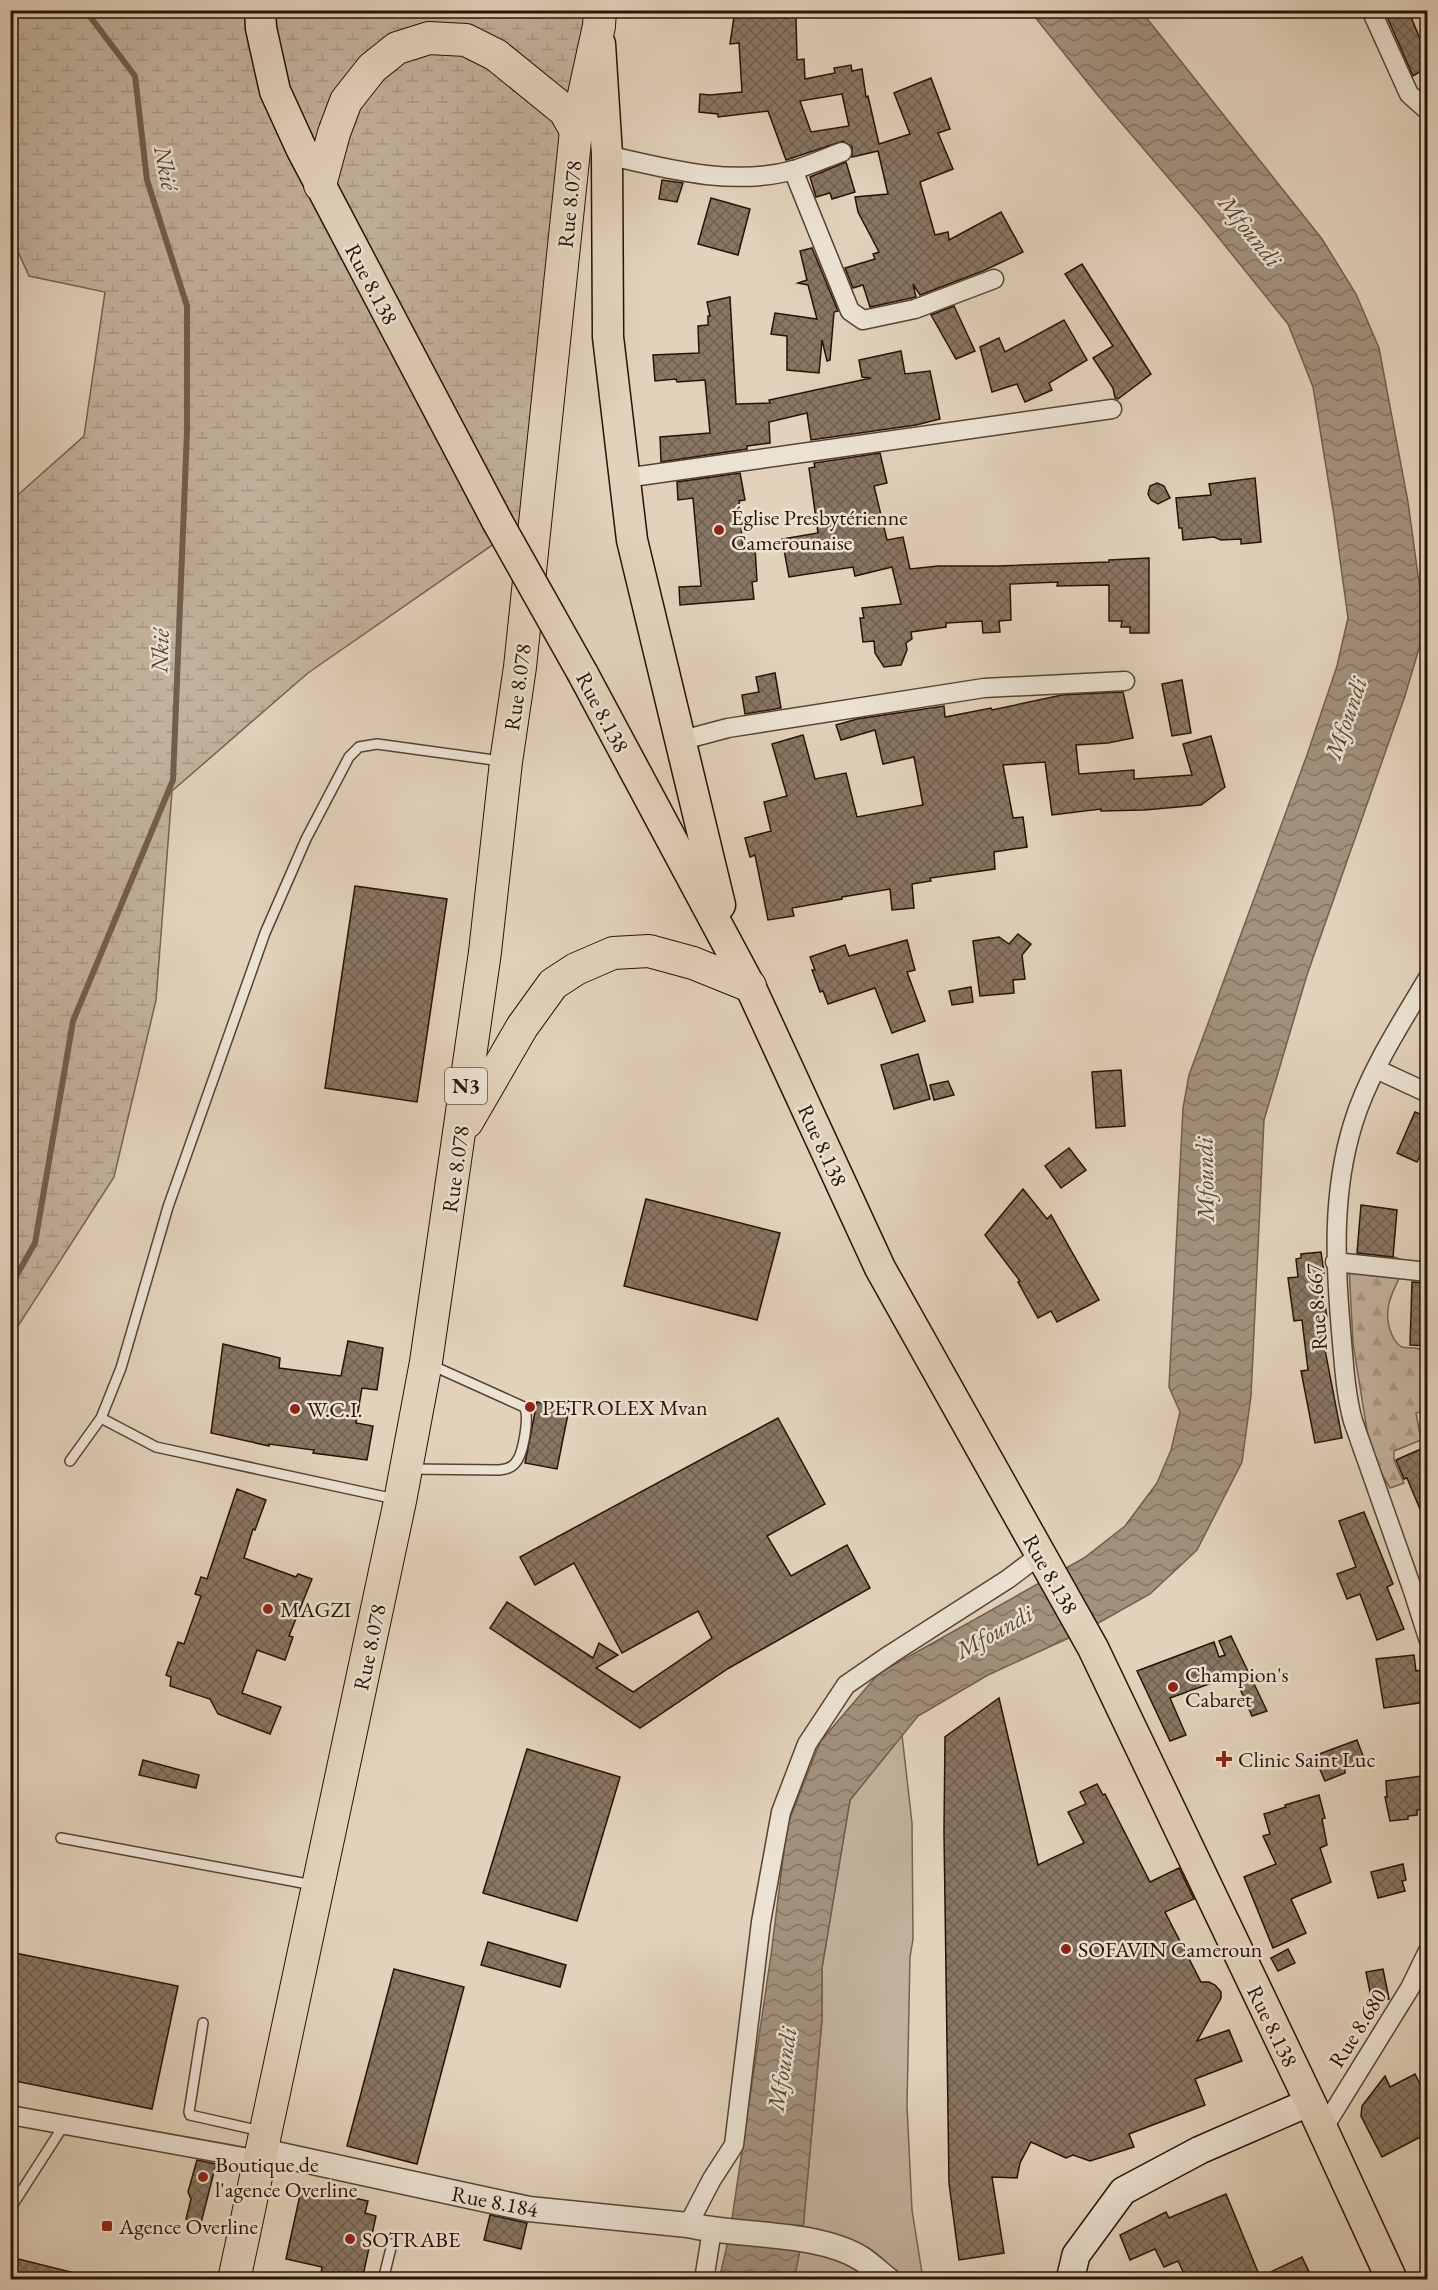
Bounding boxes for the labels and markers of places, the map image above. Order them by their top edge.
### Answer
place label: Église Presbytérienne Camerounaise [731,503,908,557]
marker: Église Presbytérienne Camerounaise [712,523,726,537]
place label: PETROLEX Mvan [542,1393,708,1422]
place label: W.C.I. [307,1395,363,1424]
marker: PETROLEX Mvan [523,1400,537,1414]
marker: W.C.I. [288,1402,302,1416]
place label: MAGZI [280,1595,352,1624]
marker: MAGZI [261,1602,275,1616]
place label: Champion's Cabaret [1185,1660,1289,1714]
marker: Champion's Cabaret [1166,1680,1180,1694]
place label: Clinic Saint Luc [1238,1745,1375,1774]
marker: Clinic Saint Luc [1215,1750,1233,1768]
place label: SOFAVIN Cameroun [1078,1935,1263,1964]
marker: SOFAVIN Cameroun [1059,1942,1073,1956]
place label: Boutique de l'agence Overline [215,2150,358,2204]
marker: Boutique de l'agence Overline [196,2170,210,2184]
place label: Agence Overline [118,2212,259,2241]
marker: Agence Overline [100,2219,114,2233]
place label: SOTRABE [362,2225,460,2254]
marker: SOTRABE [343,2232,357,2246]

